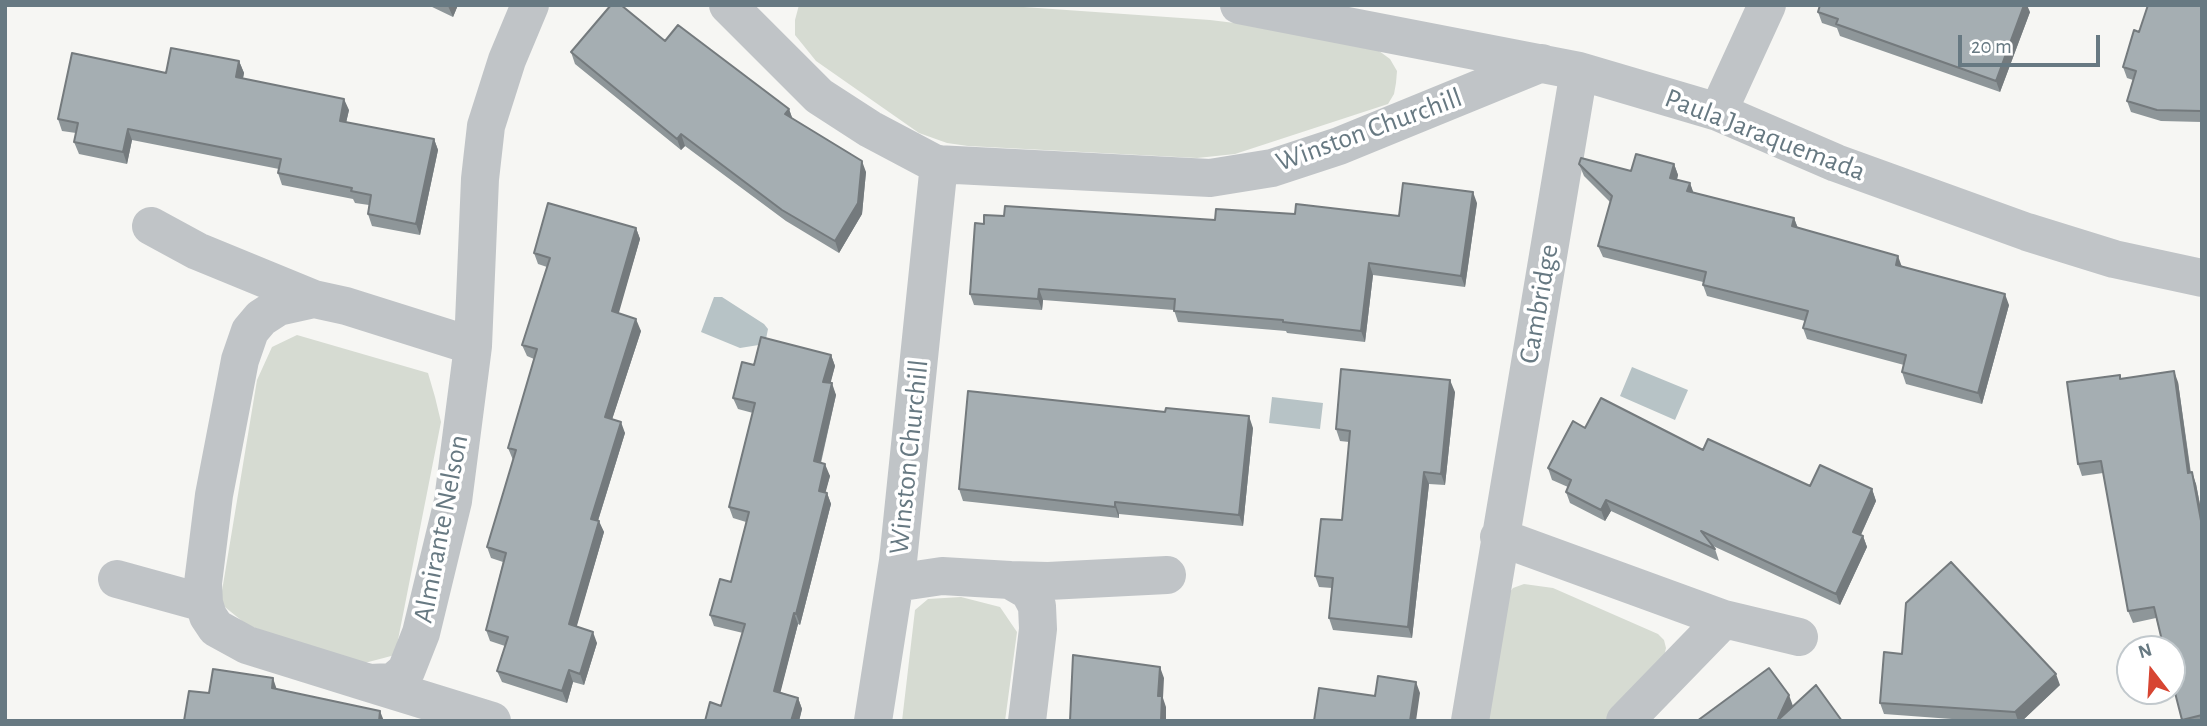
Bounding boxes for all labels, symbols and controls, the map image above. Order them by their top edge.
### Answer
scale bar [1962,21,2104,65]
text: 20 m [1971,36,2012,57]
street label: Winston Churchill [1271,81,1467,179]
street label: Paula Jaraquemada [1660,81,1870,189]
street label: Cambridge [1512,242,1566,366]
street label: Winston Churchill [882,358,936,556]
street label: Almirante Nelson [406,432,476,626]
north arrow [2116,635,2186,705]
text: N [2136,640,2154,662]

